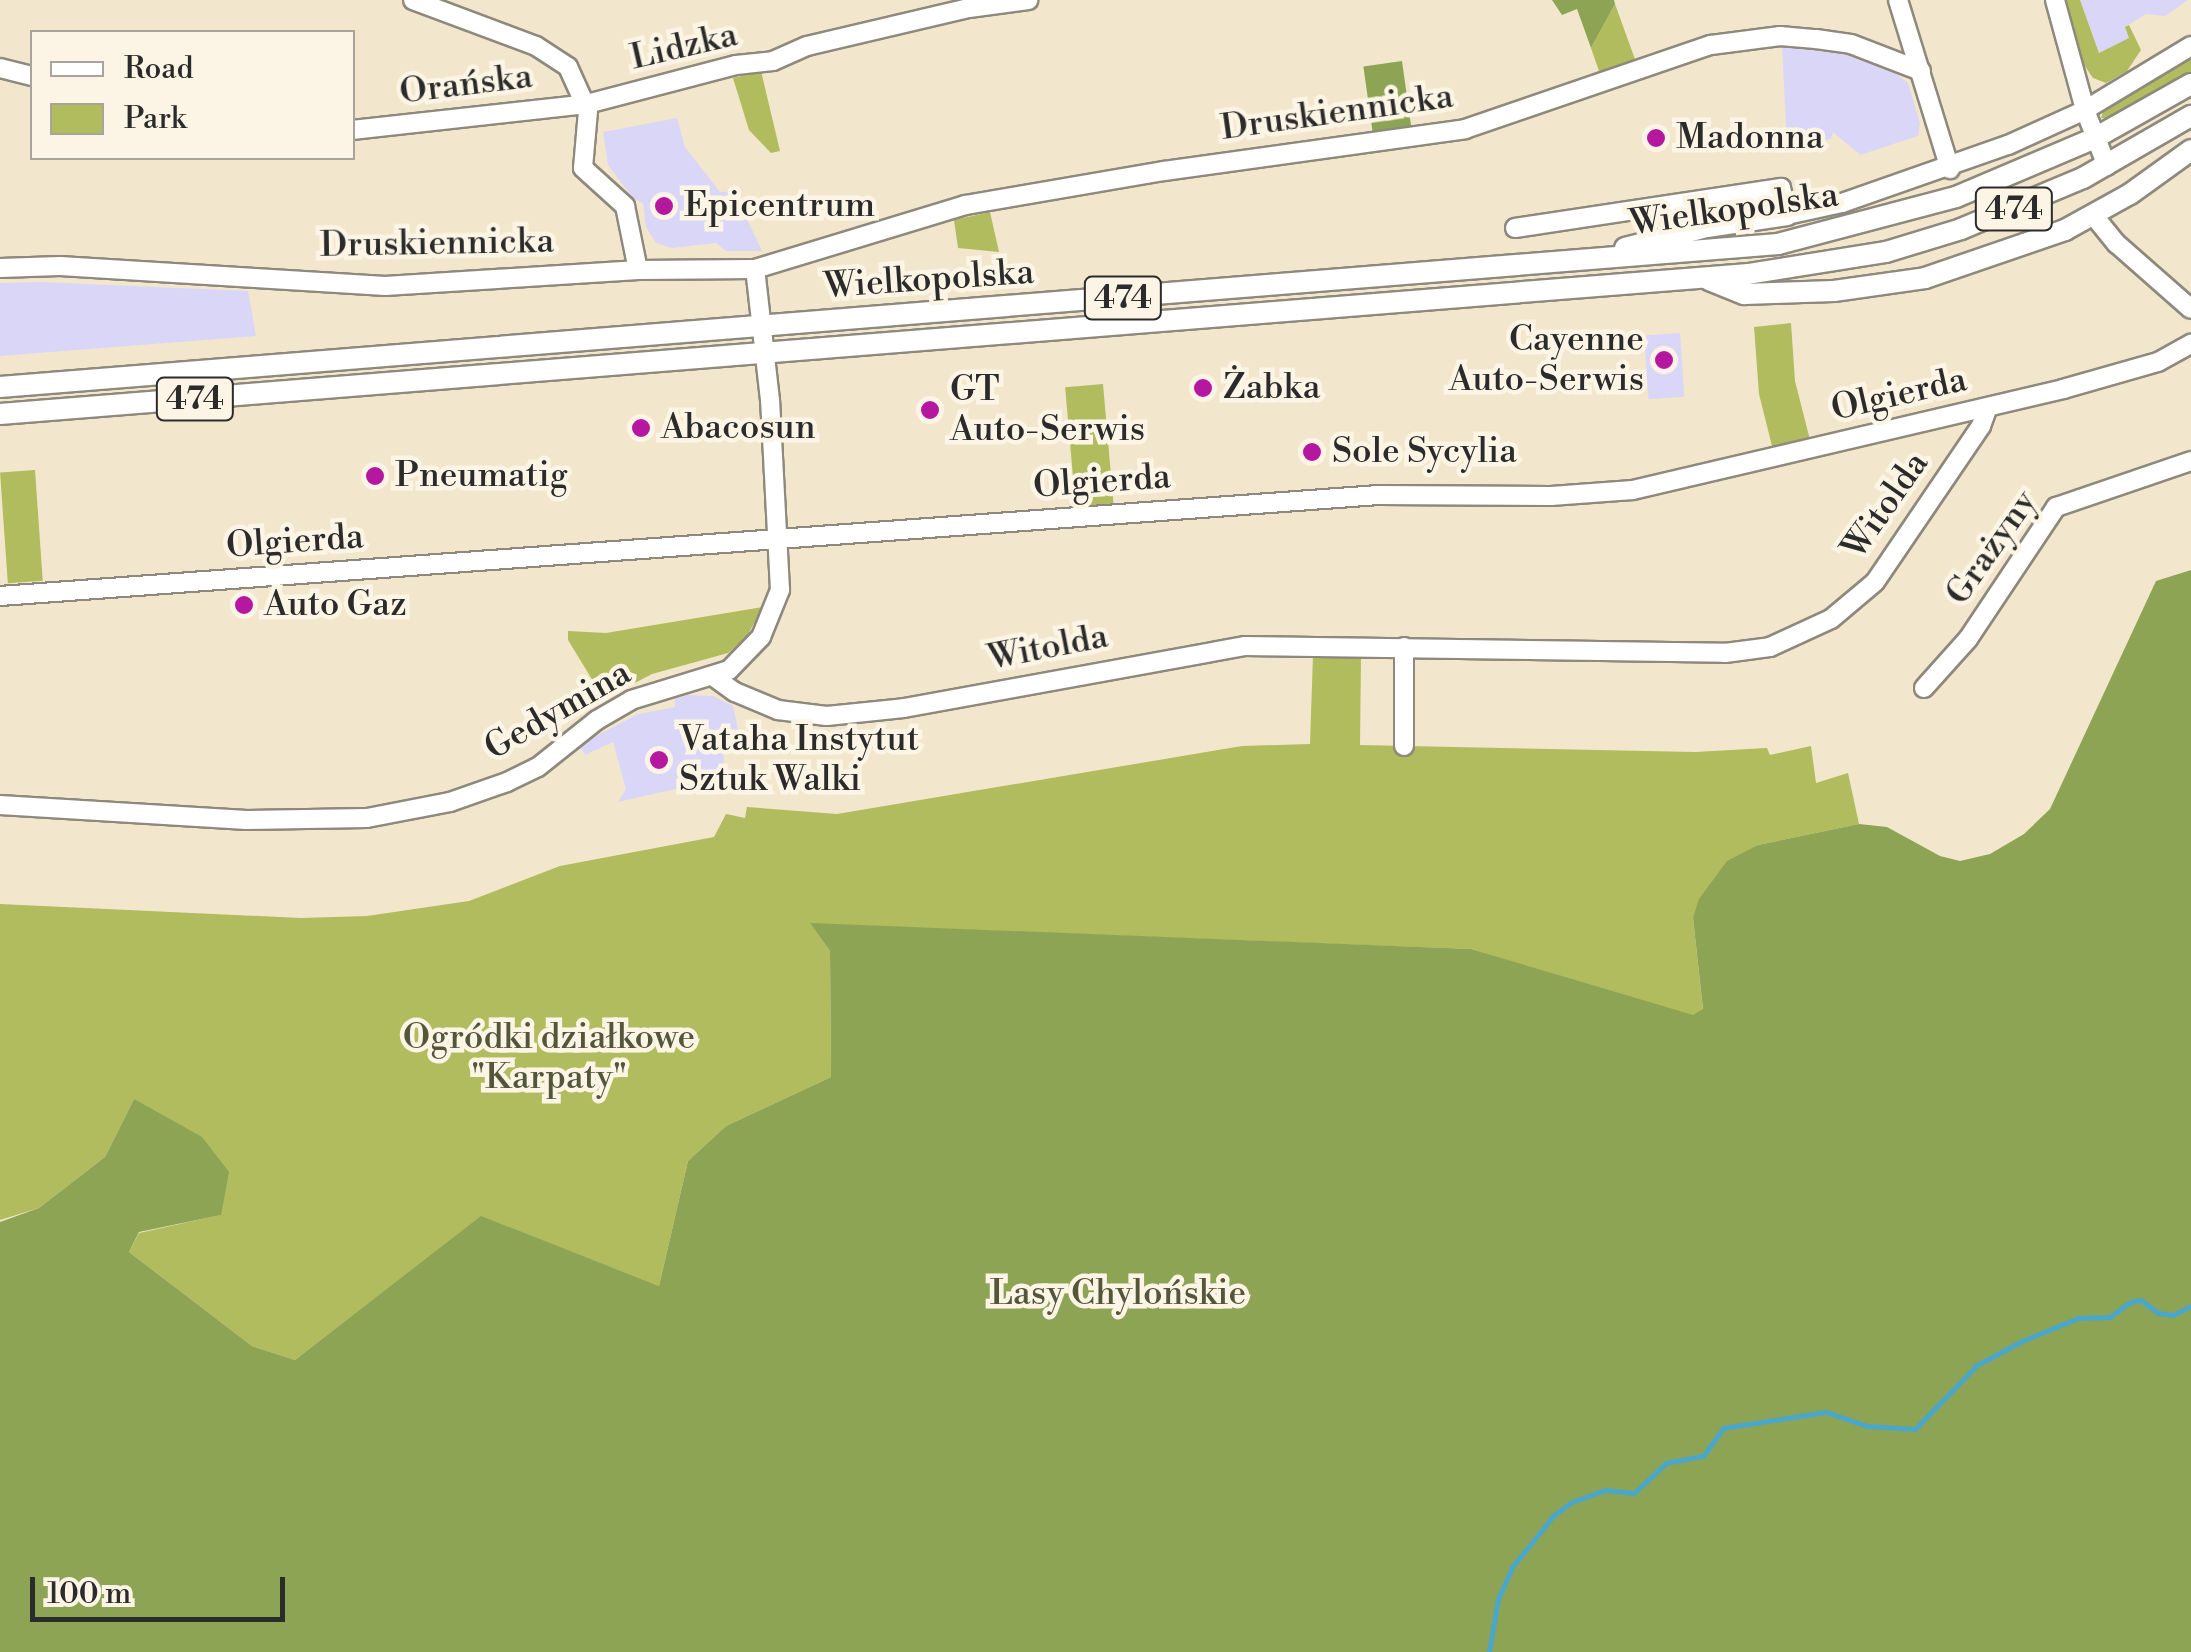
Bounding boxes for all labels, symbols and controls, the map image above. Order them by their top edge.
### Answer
street label: Lidzka [626,14,742,80]
legend [30,30,355,160]
text: Road [124,50,194,88]
street label: Orańska [397,56,535,114]
street label: Druskiennicka [1218,76,1456,150]
text: Park [124,100,186,138]
place label: Madonna [1676,117,1824,159]
marker: Madonna [1645,127,1667,149]
street label: Wielkopolska [1627,175,1841,245]
road number: 474 [1974,182,2054,236]
place label: Epicentrum [684,185,875,227]
marker: Epicentrum [653,195,675,217]
street label: Druskiennicka [320,221,554,267]
street label: Wielkopolska [823,252,1035,308]
road number: 474 [1083,271,1163,325]
place label: Cayenne Auto-Serwis [1449,319,1644,401]
marker: Cayenne Auto-Serwis [1653,349,1675,371]
street label: Olgierda [1827,359,1971,431]
place label: Żabka [1223,367,1321,409]
place label: GT Auto-Serwis [950,369,1145,451]
road number: 474 [155,372,235,426]
marker: Żabka [1192,377,1214,399]
marker: GT Auto-Serwis [919,399,941,421]
place label: Abacosun [661,407,816,449]
marker: Abacosun [630,417,652,439]
place label: Sole Sycylia [1332,431,1517,473]
marker: Sole Sycylia [1301,441,1323,463]
street label: Witolda [1834,444,1938,568]
place label: Pneumatig [395,455,568,497]
street label: Olgierda [1032,456,1172,508]
marker: Pneumatig [364,465,386,487]
street label: Grażyny [1938,483,2046,613]
street label: Olgierda [225,516,365,568]
place label: Auto Gaz [264,584,407,626]
marker: Auto Gaz [233,594,255,616]
street label: Witolda [985,616,1111,680]
street label: Gedymina [478,652,638,770]
place label: Vataha Instytut Sztuk Walki [679,719,919,801]
marker: Vataha Instytut Sztuk Walki [648,749,670,771]
park label: Ogródki działkowe "Karpaty" [403,1017,695,1099]
park label: Lasy Chylońskie [990,1273,1246,1315]
scale bar [35,1557,290,1619]
text: 100 m [47,1575,131,1613]

